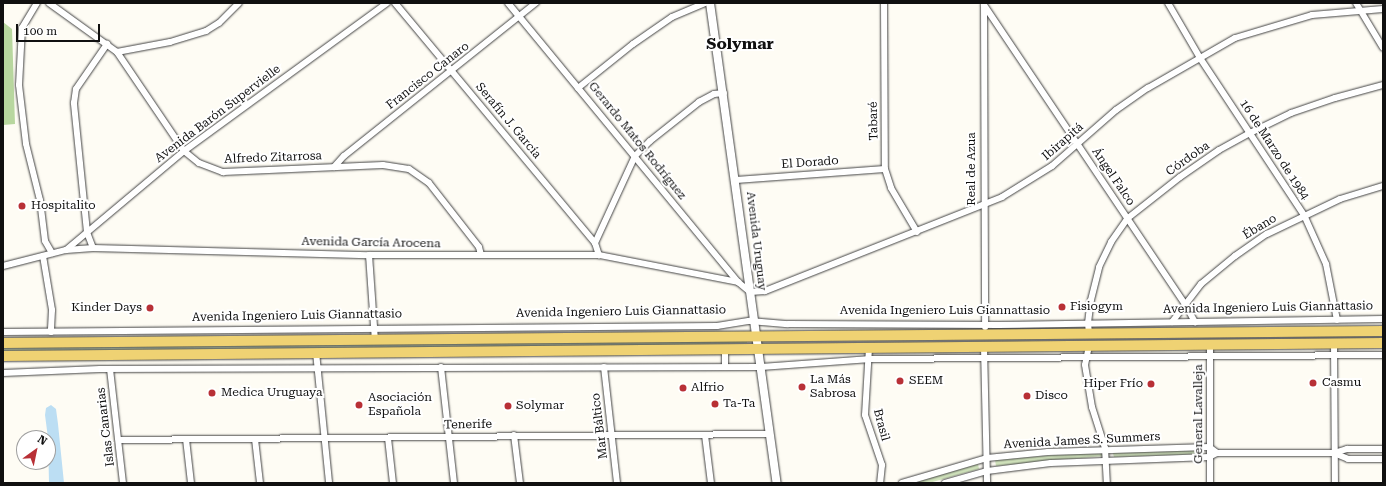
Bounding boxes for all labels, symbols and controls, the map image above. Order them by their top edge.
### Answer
scale bar [18,16,102,42]
text: 100 m [23,24,57,38]
district label: Solymar [706,34,774,54]
street label: Francisco Canaro [384,39,472,113]
street label: Avenida Barón Supervielle [152,62,284,166]
street label: Gerardo Matos Rodríguez [585,79,689,203]
street label: Serafín J. García [472,80,544,162]
street label: 16 de Marzo de 1984 [1236,97,1312,203]
street label: Tabaré [866,101,882,141]
street label: Ibirapitá [1039,120,1087,164]
street label: Real de Azua [965,132,979,206]
street label: Córdoba [1163,139,1213,179]
street label: Ángel Falco [1088,145,1138,209]
street label: Alfredo Zitarrosa [224,149,322,167]
street label: El Dorado [781,154,839,172]
street label: Avenida Uruguay [743,191,769,291]
place label: Hospitalito [31,199,96,213]
marker: Hospitalito [16,200,28,212]
street label: Ébano [1240,211,1280,243]
street label: Avenida García Arocena [301,235,441,251]
street label: Avenida Ingeniero Luis Giannattasio [1163,299,1373,317]
place label: Fisiogym [1070,300,1123,314]
place label: Kinder Days [71,301,142,315]
marker: Fisiogym [1057,302,1067,312]
marker: Kinder Days [145,303,155,313]
street label: Avenida Ingeniero Luis Giannattasio [516,303,726,321]
street label: Avenida Ingeniero Luis Giannattasio [840,304,1050,318]
street label: Avenida Ingeniero Luis Giannattasio [192,307,402,325]
street label: General Lavalleja [1192,364,1206,464]
place label: La Más Sabrosa [810,373,856,401]
place label: SEEM [909,374,943,388]
marker: SEEM [894,375,906,387]
place label: Casmu [1322,376,1361,390]
place label: Hiper Frío [1084,377,1143,391]
marker: Casmu [1307,377,1319,389]
marker: Hiper Frío [1146,379,1156,389]
place label: Alfrio [691,381,724,395]
marker: La Más Sabrosa [797,382,807,392]
marker: Alfrio [678,383,688,393]
place label: Medica Uruguaya [221,386,322,400]
street label: Islas Canarias [94,387,118,467]
marker: Medica Uruguaya [206,387,218,399]
place label: Disco [1035,389,1068,403]
place label: Asociación Española [368,391,432,419]
marker: Disco [1022,391,1032,401]
street label: Mar Báltico [589,392,611,460]
place label: Ta-Ta [723,397,755,411]
marker: Asociación Española [353,399,365,411]
place label: Solymar [516,399,564,413]
marker: Ta-Ta [710,399,720,409]
marker: Solymar [503,401,513,411]
street label: Brasil [870,407,892,443]
street label: Tenerife [444,417,492,433]
north arrow [16,430,56,470]
street label: Avenida James S. Summers [1003,430,1161,452]
text: N [35,433,49,448]

